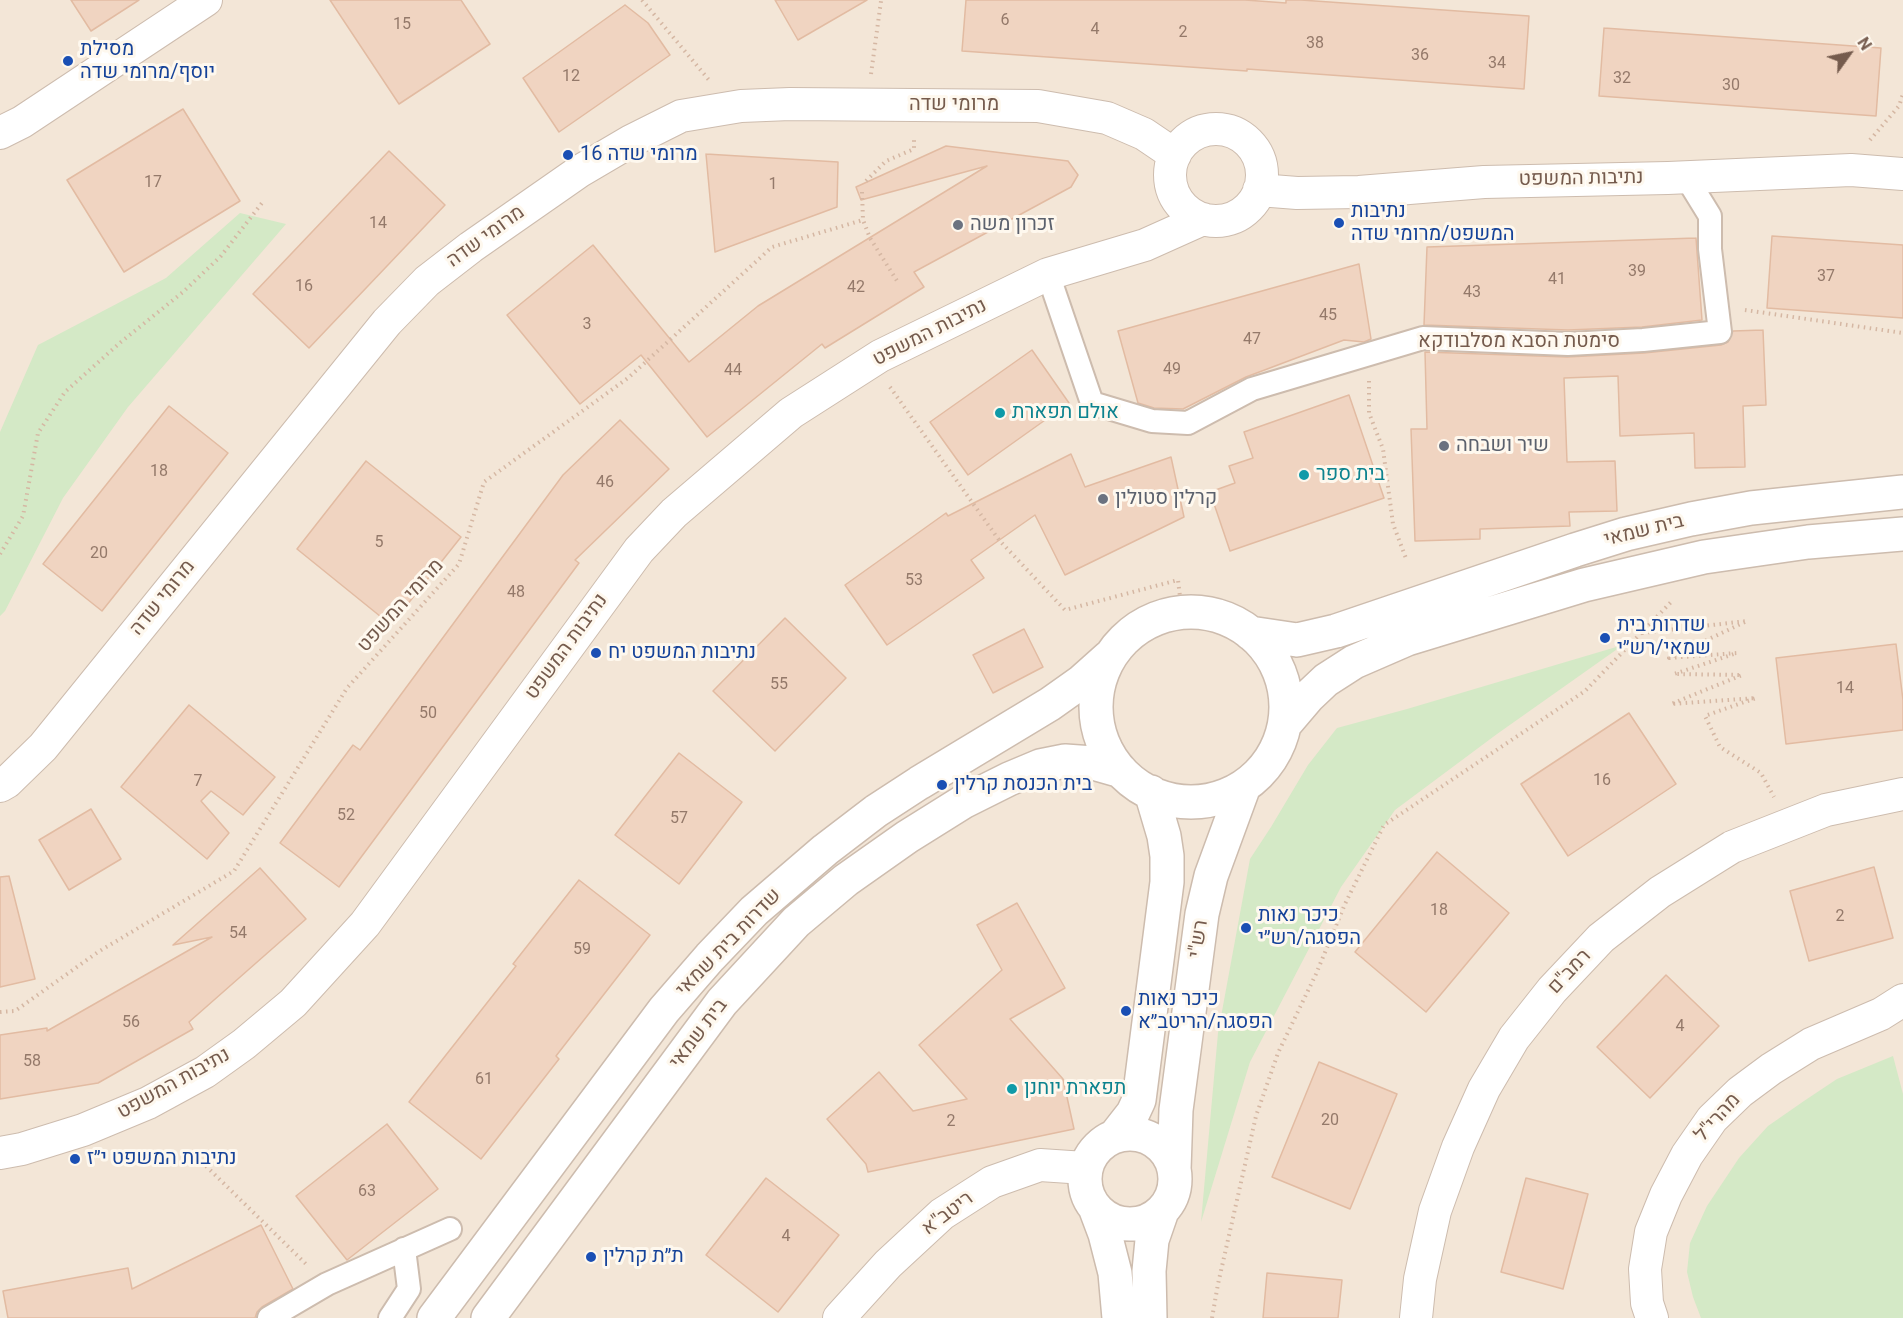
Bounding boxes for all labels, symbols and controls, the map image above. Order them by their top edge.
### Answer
house number: 6 [1001,11,1009,31]
house number: 15 [393,15,411,35]
house number: 4 [1091,20,1099,40]
house number: 2 [1179,23,1187,43]
north arrow [1819,24,1879,84]
house number: 38 [1306,34,1324,54]
text: N [1853,34,1876,54]
place label: מסילת יוסף/מרומי שדה [80,38,215,85]
house number: 36 [1411,46,1429,66]
marker: מסילת יוסף/מרומי שדה [61,54,75,68]
house number: 34 [1488,54,1506,74]
house number: 12 [562,67,580,87]
house number: 32 [1613,69,1631,89]
house number: 30 [1722,76,1740,96]
street label: מרומי שדה [909,93,999,117]
place label: מרומי שדה 16 [580,143,698,167]
marker: מרומי שדה 16 [561,148,575,162]
street label: נתיבות המשפט [1518,166,1644,192]
house number: 17 [144,173,162,193]
house number: 1 [769,175,777,195]
place label: נתיבות המשפט/מרומי שדה [1351,200,1515,247]
street label: מרומי שדה [442,201,530,273]
place label: זכרון משה [970,213,1055,237]
house number: 14 [369,214,387,234]
marker: נתיבות המשפט/מרומי שדה [1332,216,1346,230]
marker: זכרון משה [951,218,965,232]
house number: 39 [1628,262,1646,282]
house number: 37 [1817,267,1835,287]
house number: 41 [1548,270,1566,290]
house number: 16 [295,277,313,297]
house number: 42 [847,278,865,298]
house number: 43 [1463,283,1481,303]
street label: נתיבות המשפט [869,294,991,372]
house number: 45 [1319,306,1337,326]
house number: 3 [583,315,591,335]
house number: 47 [1243,330,1261,350]
street label: סימטת הסבא מסלבודקא [1418,330,1620,354]
house number: 49 [1163,360,1181,380]
house number: 44 [724,361,742,381]
place label: אולם תפארת [1012,401,1119,425]
marker: אולם תפארת [993,406,1007,420]
place label: שיר ושבחה [1456,434,1549,458]
marker: שיר ושבחה [1437,439,1451,453]
house number: 18 [150,462,168,482]
place label: בית ספר [1316,463,1385,487]
marker: בית ספר [1297,468,1311,482]
house number: 46 [596,473,614,493]
place label: קרלין סטולין [1115,487,1217,511]
marker: קרלין סטולין [1096,492,1110,506]
street label: בית שמאי [1602,510,1686,552]
house number: 5 [375,533,383,553]
house number: 20 [90,544,108,564]
street label: מרומי המשפט [353,554,449,658]
street label: מרומי שדה [125,555,201,641]
house number: 53 [905,571,923,591]
house number: 48 [507,583,525,603]
street label: נתיבות המשפט [521,589,613,705]
place label: שדרות בית שמאי/רש״י [1617,614,1711,661]
marker: שדרות בית שמאי/רש״י [1598,631,1612,645]
place label: נתיבות המשפט יח [608,641,756,665]
marker: נתיבות המשפט יח [589,646,603,660]
house number: 55 [770,675,788,695]
house number: 14 [1836,679,1854,699]
house number: 50 [419,704,437,724]
house number: 16 [1593,771,1611,791]
house number: 7 [194,772,202,792]
place label: בית הכנסת קרלין [954,773,1092,797]
marker: בית הכנסת קרלין [935,778,949,792]
house number: 52 [337,806,355,826]
house number: 57 [670,809,688,829]
street label: שדרות בית שמאי [671,884,787,1002]
house number: 18 [1430,901,1448,921]
place label: כיכר נאות הפסגה/רש״י [1258,904,1361,951]
house number: 2 [1836,907,1844,927]
street label: רש"י [1184,918,1214,960]
marker: כיכר נאות הפסגה/רש״י [1239,921,1253,935]
house number: 54 [229,924,247,944]
house number: 59 [573,940,591,960]
street label: רמב"ם [1543,945,1597,999]
place label: כיכר נאות הפסגה/הריטב״א [1138,988,1273,1035]
street label: בית שמאי [665,994,733,1074]
marker: כיכר נאות הפסגה/הריטב״א [1119,1004,1133,1018]
house number: 56 [122,1013,140,1033]
house number: 4 [1676,1017,1684,1037]
street label: נתיבות המשפט [114,1043,234,1125]
house number: 58 [23,1052,41,1072]
house number: 61 [475,1070,493,1090]
place label: תפארת יוחנן [1024,1077,1126,1101]
marker: תפארת יוחנן [1005,1082,1019,1096]
street label: מהרי"ל [1690,1089,1746,1147]
house number: 20 [1321,1111,1339,1131]
house number: 2 [947,1112,955,1132]
place label: נתיבות המשפט י״ז [87,1147,236,1171]
marker: נתיבות המשפט י״ז [68,1152,82,1166]
house number: 63 [358,1182,376,1202]
street label: ריטב"א [918,1187,978,1241]
house number: 4 [782,1227,790,1247]
place label: ת״ת קרלין [603,1245,684,1269]
marker: ת״ת קרלין [584,1250,598,1264]

